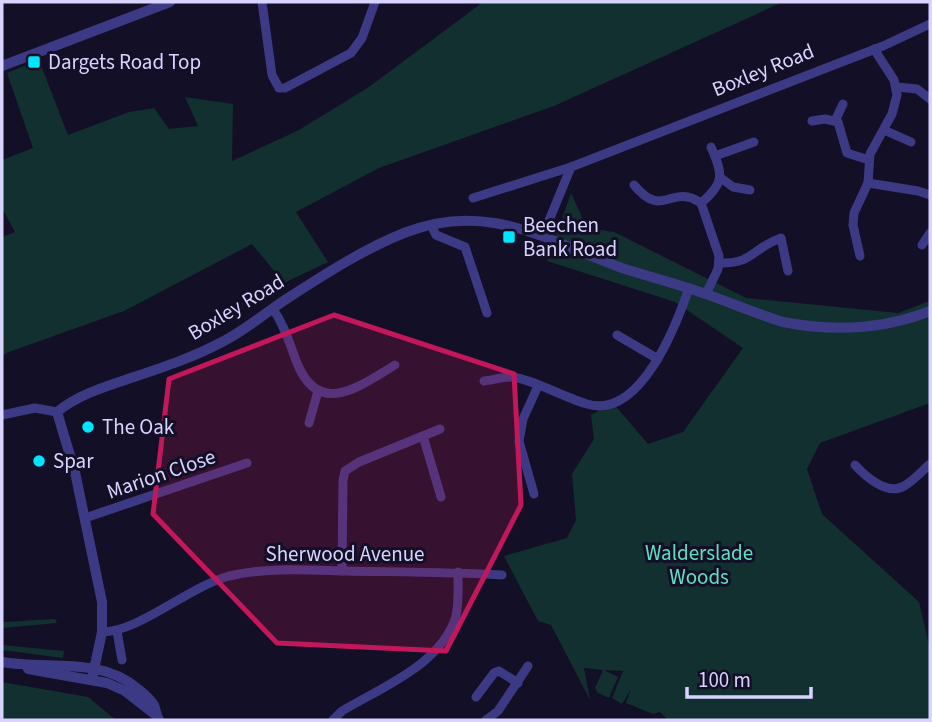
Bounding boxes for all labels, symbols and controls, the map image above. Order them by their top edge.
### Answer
street label: Boxley Road [707,36,819,104]
place label: Dargets Road Top [48,47,201,77]
marker: Dargets Road Top [26,54,42,70]
place label: Beechen Bank Road [523,210,617,264]
marker: Beechen Bank Road [501,229,517,245]
street label: Boxley Road [182,266,290,348]
place label: The Oak [102,412,175,442]
marker: The Oak [80,419,96,435]
street label: Marion Close [103,441,219,507]
place label: Spar [53,446,94,476]
marker: Spar [31,453,47,469]
park label: Walderslade Woods [645,538,753,592]
street label: Sherwood Avenue [265,539,425,569]
scale bar [687,656,811,700]
text: 100 m [698,665,751,695]

